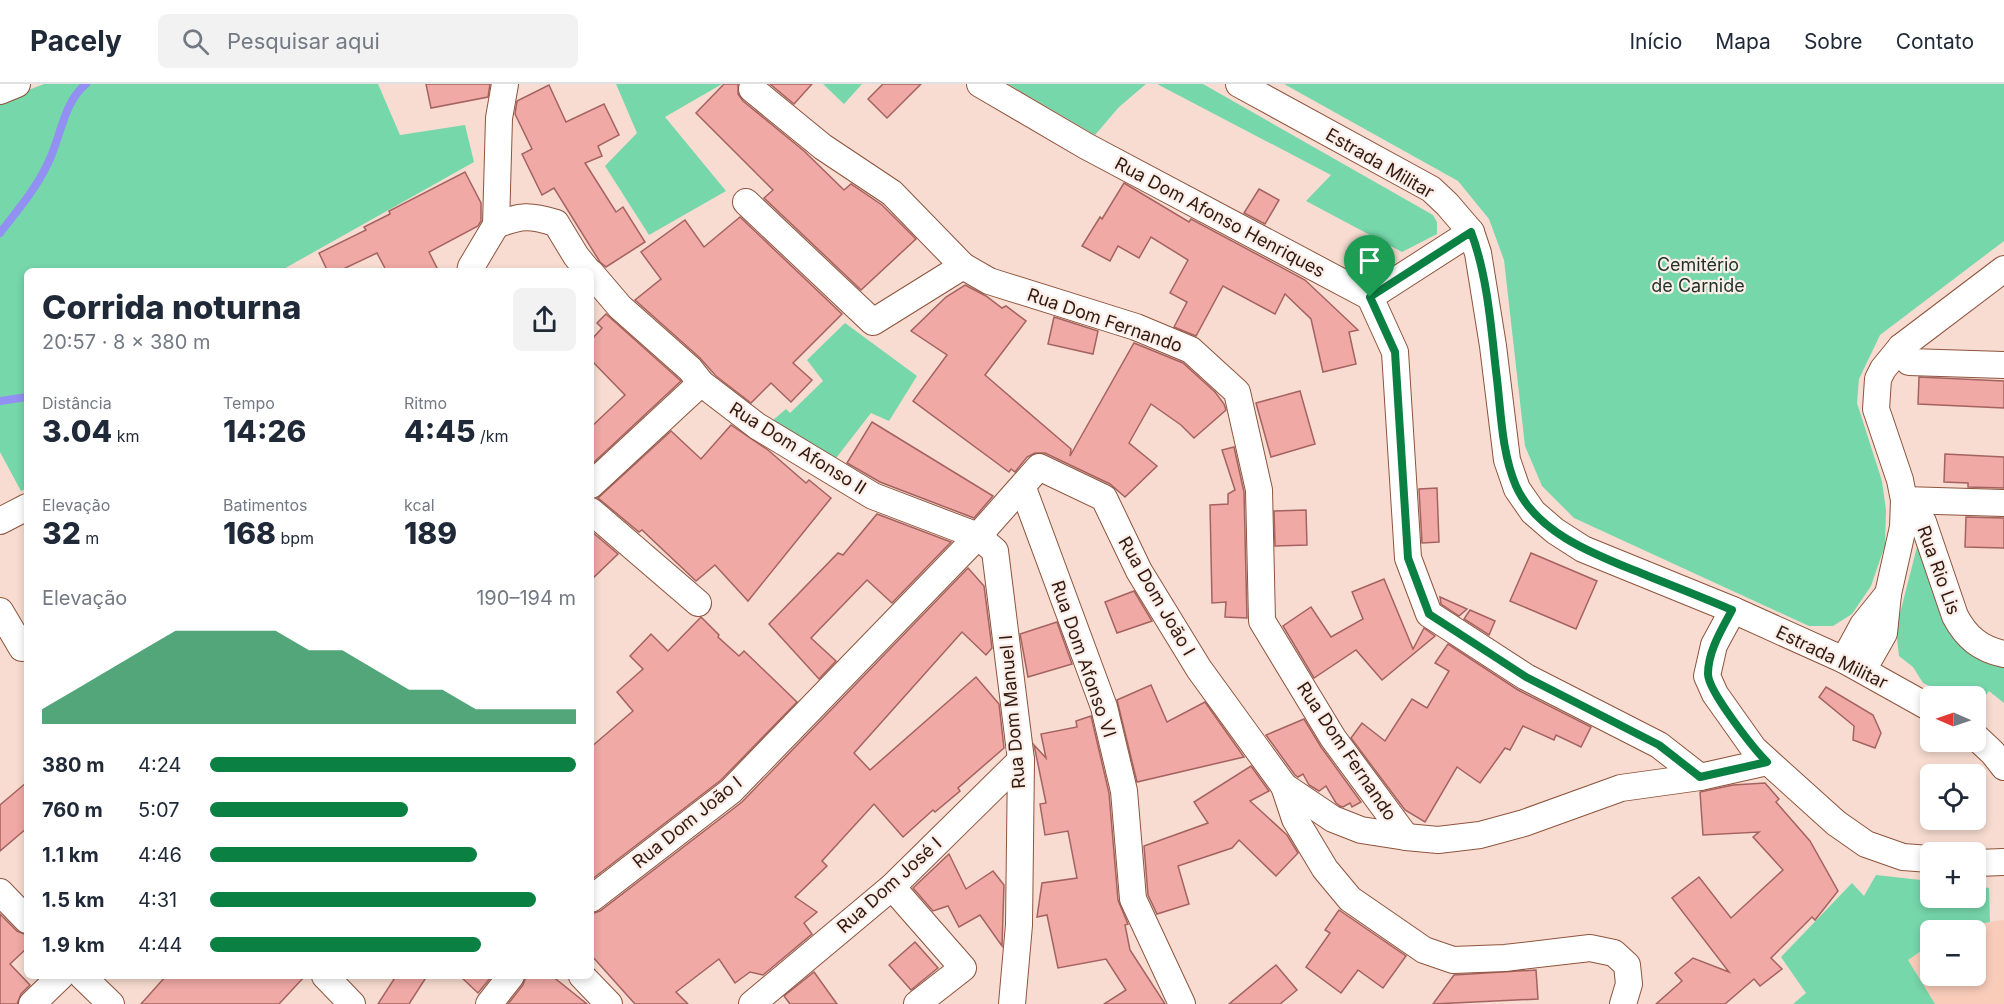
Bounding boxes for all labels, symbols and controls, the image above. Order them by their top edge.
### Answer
search box [158,14,578,68]
text: Pacely [30,24,122,58]
icon: search [179,25,212,58]
text: Pesquisar aqui [227,28,380,54]
text: Início [1629,29,1682,54]
text: Mapa [1715,29,1771,54]
text: Sobre [1804,29,1863,54]
text: Contato [1896,29,1974,54]
street label: Estrada Militar [1322,124,1438,203]
street label: Rua Dom Afonso Henriques [1111,153,1329,281]
pin [1344,235,1395,297]
icon: arrive [1353,244,1386,277]
park label: Cemitério de Carnide [1651,254,1745,296]
street label: Rua Dom Fernando [1025,284,1185,356]
text: Corrida noturna [42,287,301,327]
button: share [513,288,576,351]
text: 20:57 · 8 × 380 m [42,330,210,354]
text: Distância [42,393,112,413]
text: Tempo [223,393,275,413]
text: Ritmo [404,393,447,413]
street label: Rua Dom Afonso II [726,397,870,499]
text: 3.04 [42,413,112,449]
text: 14:26 [223,413,306,449]
text: 4:45 [404,413,475,449]
text: km [112,426,139,446]
text: /km [475,426,509,446]
text: Elevação [42,495,110,515]
text: Batimentos [223,495,307,515]
text: kcal [404,495,435,515]
text: 32 [42,515,81,551]
text: 168 [223,515,276,551]
text: 189 [404,515,457,551]
street label: Rua Rio Lis [1913,523,1965,617]
text: m [81,528,99,548]
text: bpm [276,528,314,548]
street label: Rua Dom João I [1114,533,1200,659]
street label: Rua Dom Afonso VI [1047,578,1121,740]
text: Elevação [42,586,127,610]
text: 190–194 m [476,586,576,610]
street label: Estrada Militar [1773,621,1891,693]
street label: Rua Dom Manuel I [995,634,1029,790]
street label: Rua Dom Fernando [1293,678,1401,824]
north arrow [1920,686,1986,752]
map controls [1920,686,1986,986]
text: 380 m [42,753,104,777]
text: 4:24 [138,753,182,777]
button: locate [1920,764,1986,830]
street label: Rua Dom João I [628,772,746,872]
text: 760 m [42,798,103,822]
text: 5:07 [138,798,179,822]
street label: Rua Dom José I [833,833,945,937]
button: + [1920,842,1986,908]
text: 1.1 km [42,843,99,867]
text: 4:46 [138,843,182,867]
text: 1.5 km [42,888,105,912]
text: 4:31 [138,888,177,912]
button: − [1920,920,1986,986]
text: 1.9 km [42,933,105,957]
text: 4:44 [138,933,183,957]

